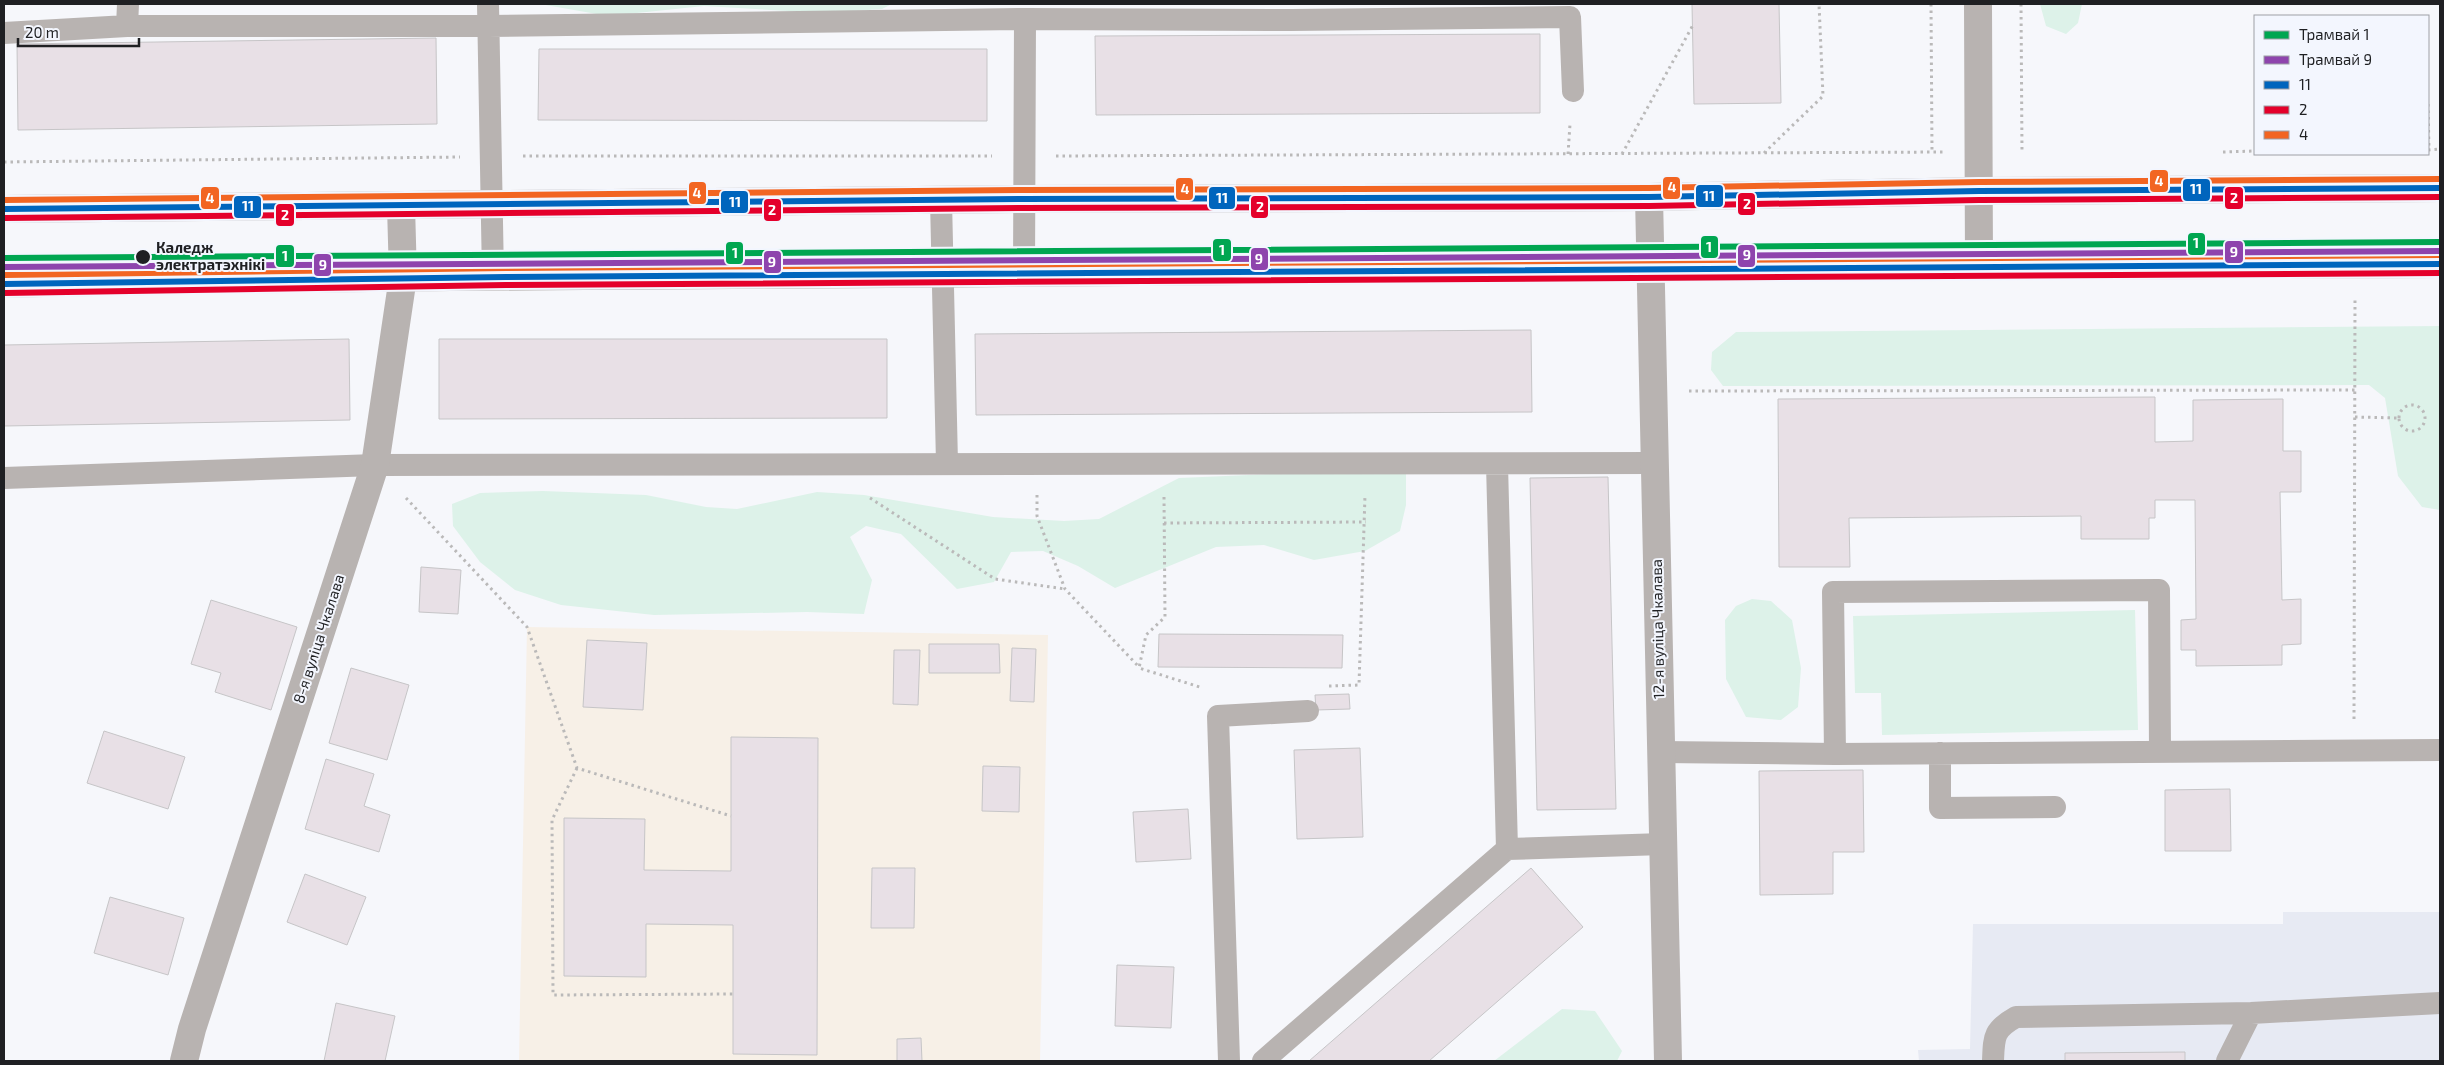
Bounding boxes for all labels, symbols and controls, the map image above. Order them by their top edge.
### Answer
scale bar [18,15,139,47]
legend [2254,15,2429,155]
text: 20 m [25,23,59,41]
text: Трамвай 1 [2299,25,2369,43]
text: Трамвай 9 [2299,50,2372,68]
text: 11 [2299,75,2311,93]
text: 2 [2299,100,2307,118]
text: 4 [2299,125,2308,143]
line badge: 4 [2149,169,2169,193]
text: 4 [2155,172,2164,189]
line badge: 4 [1662,176,1681,200]
line badge: 4 [1175,177,1194,201]
text: 4 [1668,178,1677,195]
line badge: 11 [2182,178,2211,202]
text: 4 [1181,180,1190,197]
text: 11 [2190,180,2202,197]
line badge: 4 [688,181,707,205]
text: 4 [693,184,702,201]
line badge: 11 [1695,184,1724,208]
line badge: 4 [200,186,220,210]
line badge: 11 [1208,186,1236,210]
line badge: 2 [2224,186,2244,210]
text: 11 [1703,187,1715,204]
text: 4 [206,189,215,206]
text: 11 [1216,189,1228,206]
text: 2 [2230,189,2238,206]
line badge: 11 [720,190,749,214]
line badge: 2 [1737,192,1756,216]
text: 11 [729,193,741,210]
line badge: 11 [233,195,262,219]
line badge: 2 [1250,195,1269,219]
text: 2 [1743,195,1751,212]
text: 11 [242,197,254,214]
line badge: 2 [763,198,782,222]
text: 2 [1256,198,1264,215]
text: 2 [768,201,776,218]
line badge: 2 [275,203,295,227]
text: 2 [281,206,289,223]
line badge: 1 [2187,232,2206,256]
text: 1 [2193,234,2199,251]
line badge: 1 [1700,235,1719,259]
place label: Каледж электратэхнікі [156,238,265,273]
line badge: 1 [1212,238,1232,262]
text: 1 [1706,238,1712,255]
line badge: 9 [2224,240,2244,264]
line badge: 1 [725,241,744,265]
text: 1 [1219,241,1225,258]
text: 9 [2230,243,2238,260]
line badge: 1 [275,244,295,268]
text: 1 [732,244,738,261]
line badge: 9 [1737,244,1756,268]
text: 9 [1743,246,1751,263]
text: 1 [282,247,288,264]
line badge: 9 [1250,247,1269,271]
marker: Каледж электратэхнікі [134,248,152,266]
line badge: 9 [763,250,782,274]
text: 9 [1255,250,1263,267]
line badge: 9 [313,253,332,277]
text: 9 [768,253,776,270]
text: 9 [319,256,327,273]
street label: 12-я вуліца Чкалава [1647,559,1668,699]
street label: 8-я вуліца Чкалава [289,572,348,706]

